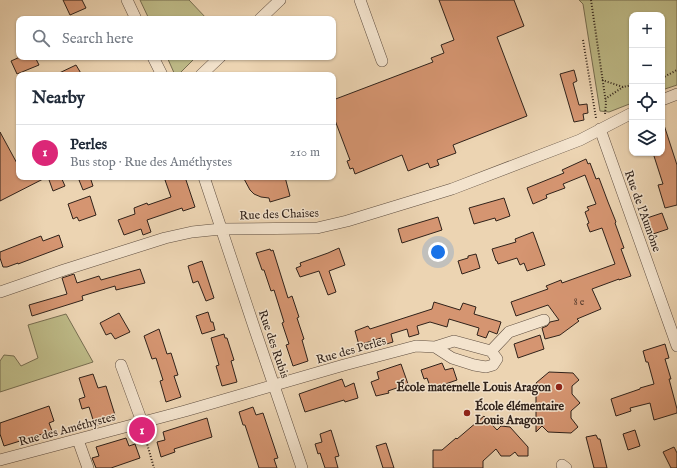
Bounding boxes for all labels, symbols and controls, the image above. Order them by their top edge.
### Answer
map controls [629,12,665,156]
button: + [629,12,665,48]
search box [16,16,336,60]
icon: search [30,27,52,49]
text: Search here [62,29,133,48]
button: − [629,48,665,84]
button: locate [629,84,665,120]
text: Nearby [32,88,85,109]
button: layers [629,120,665,156]
text: Perles [70,135,107,154]
text: 1 [43,144,47,161]
text: 210 m [290,144,320,161]
text: Bus stop · Rue des Améthystes [70,154,232,171]
street label: Rue de l'Aumône [621,168,664,255]
street label: Rue des Chaises [239,206,319,223]
your location [428,242,448,262]
house number: 8 e [574,296,585,309]
street label: Rue des Rubis [255,308,292,380]
street label: Rue des Perles [315,333,388,368]
place label: École maternelle Louis Aragon [396,379,552,396]
marker: École maternelle Louis Aragon [554,382,564,392]
place label: École élémentaire Louis Aragon [474,398,565,429]
marker: École élémentaire Louis Aragon [462,408,472,418]
street label: Rue des Améthystes [17,409,117,450]
pin: 1 [129,415,155,445]

